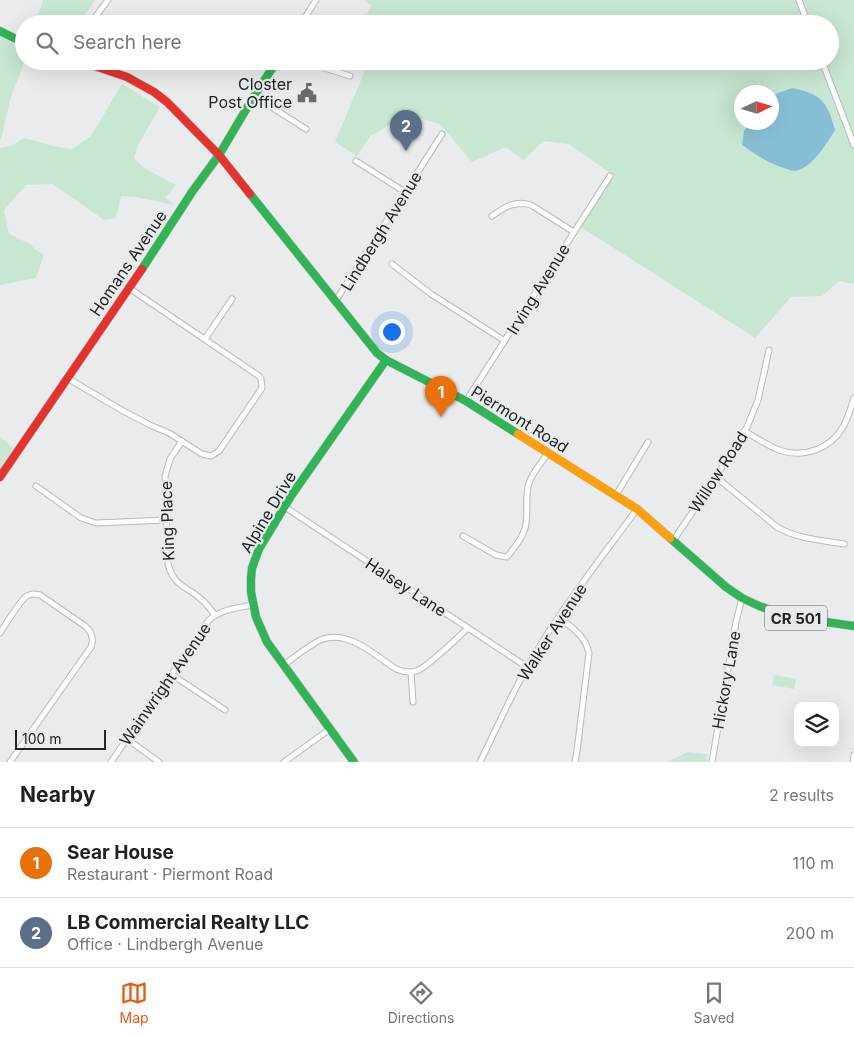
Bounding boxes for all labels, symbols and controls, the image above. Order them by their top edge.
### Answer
search box [15,15,839,70]
icon: search [33,29,61,57]
text: Search here [73,31,182,54]
place label: Closter Post Office [208,74,292,112]
public building icon: Closter Post Office [296,82,318,104]
north arrow [734,85,779,130]
pin: 2 [390,110,422,151]
street label: Lindbergh Avenue [336,168,426,294]
street label: Homans Avenue [85,206,171,320]
street label: Irving Avenue [502,240,574,338]
your location [379,319,405,345]
pin: 1 [425,376,457,417]
street label: Piermont Road [468,381,572,457]
street label: Willow Road [684,428,752,516]
street label: Alpine Drive [236,468,300,556]
street label: King Place [156,481,178,561]
street label: Halsey Lane [362,553,450,621]
street label: Walker Avenue [513,579,591,685]
road number: CR 501 [765,606,827,630]
street label: Wainwright Avenue [115,619,215,749]
street label: Hickory Lane [708,629,744,731]
map controls [794,702,839,747]
button: layers [794,702,839,747]
scale bar [15,727,106,750]
text: 100 m [22,730,62,747]
text: Nearby [20,782,95,807]
text: 2 results [769,785,834,805]
text: Sear House [67,841,174,864]
text: 1 [33,853,39,873]
text: 110 m [792,853,834,873]
text: Restaurant · Piermont Road [67,864,273,884]
text: LB Commercial Realty LLC [67,911,309,934]
text: 2 [31,923,41,943]
text: 200 m [786,923,834,943]
text: Office · Lindbergh Avenue [67,934,263,954]
tab: Map [120,979,149,1026]
tab: Directions [388,979,454,1026]
tab: Saved [693,979,734,1026]

